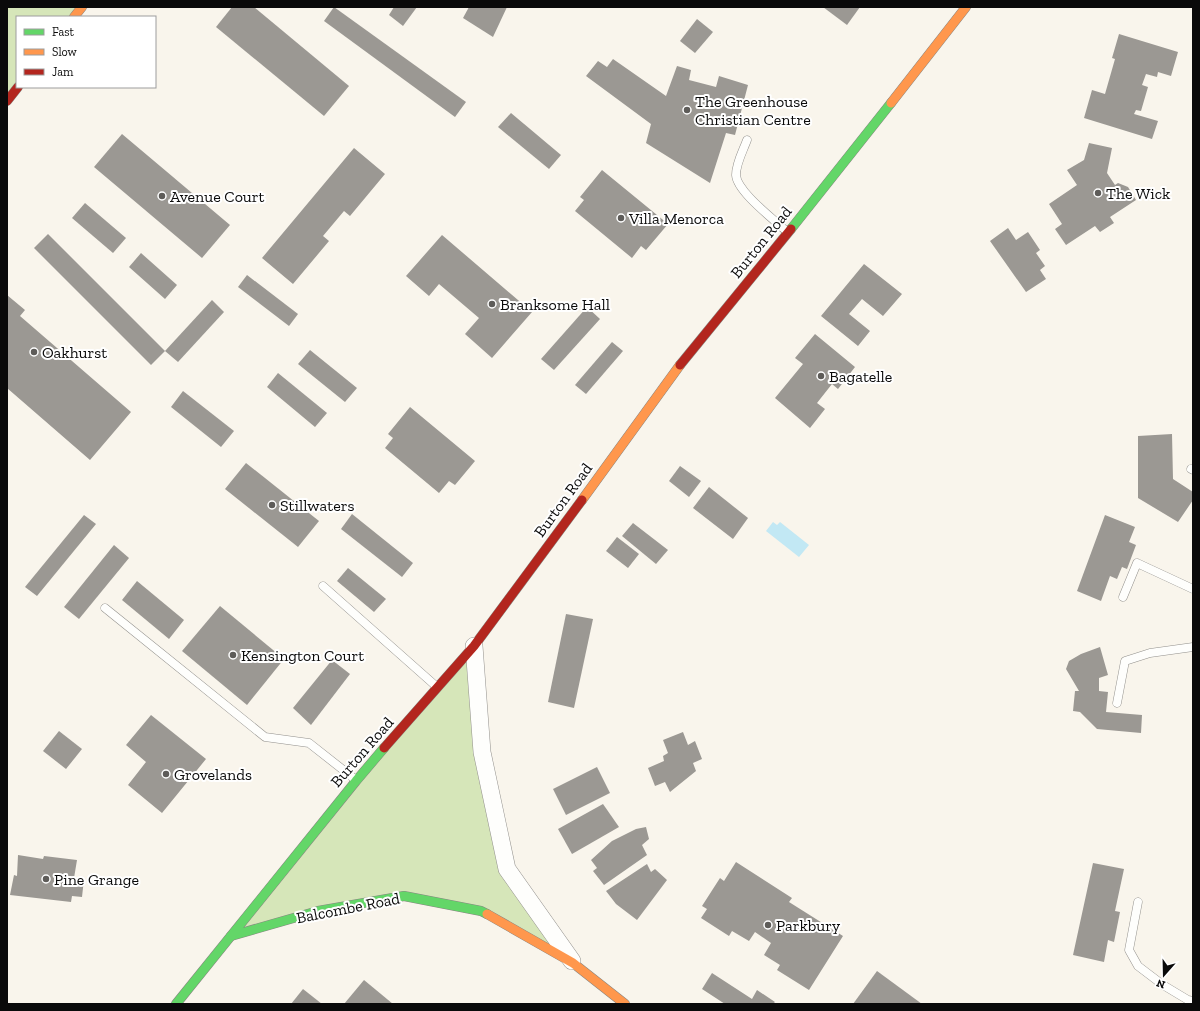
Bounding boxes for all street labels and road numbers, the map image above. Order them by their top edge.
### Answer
street label: Burton Road [726,202,796,282]
street label: Burton Road [530,459,596,541]
street label: Burton Road [326,713,398,791]
street label: Balcombe Road [295,889,402,927]

